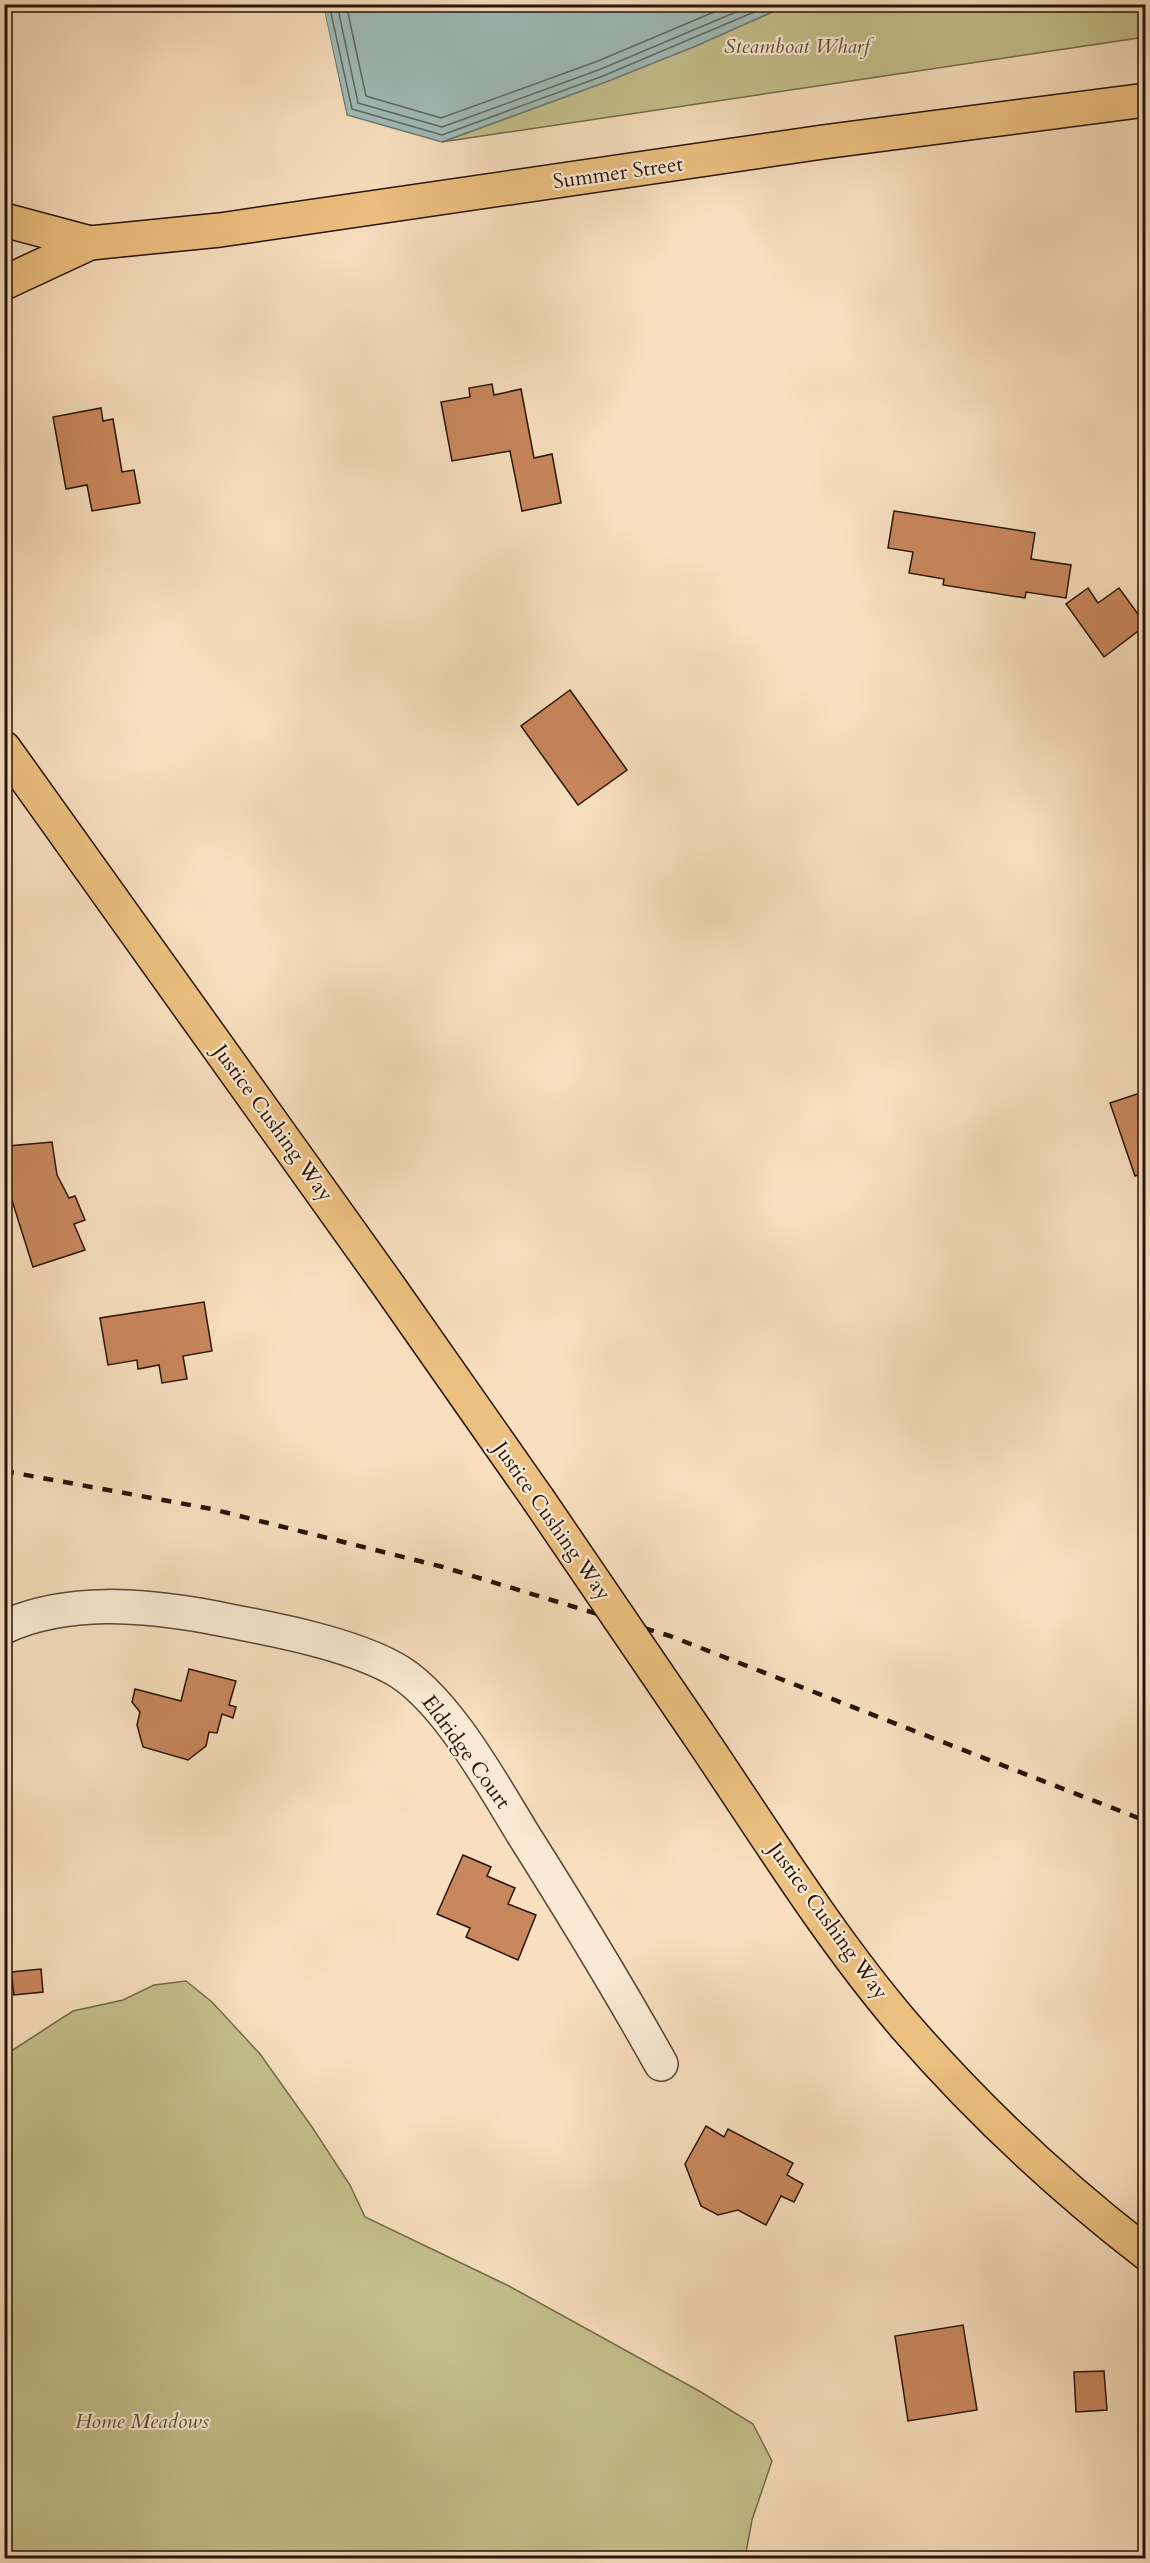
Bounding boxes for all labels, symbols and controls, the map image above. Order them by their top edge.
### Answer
park label: Steamboat Wharf [724,32,875,61]
street label: Summer Street [551,149,685,196]
street label: Justice Cushing Way [204,1036,340,1207]
street label: Justice Cushing Way [485,1433,618,1606]
street label: Eldridge Court [415,1689,517,1815]
street label: Justice Cushing Way [759,1834,895,2005]
park label: Home Meadows [75,2407,209,2436]

